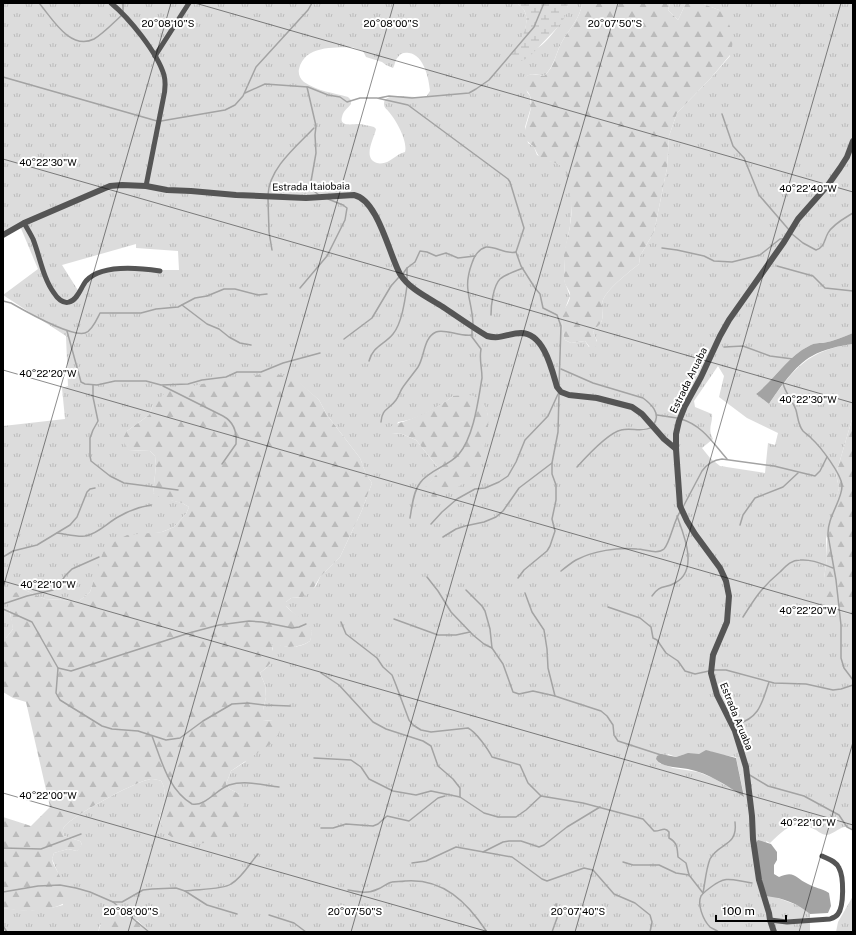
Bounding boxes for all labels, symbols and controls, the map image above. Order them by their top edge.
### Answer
text: 20°08'10"S [142,17,195,29]
text: 20°08'00"S [364,17,419,29]
text: 20°07'50"S [588,17,643,29]
text: 40°22'30"W [19,156,77,168]
street label: Estrada Itaiobaia [272,179,350,193]
text: 40°22'40"W [779,182,837,194]
street label: Estrada Aruaba [667,345,709,415]
text: 40°22'20"W [19,367,77,379]
text: 40°22'30"W [779,393,837,405]
text: 40°22'10"W [20,578,76,590]
text: 40°22'20"W [779,604,837,616]
street label: Estrada Aruaba [718,680,756,752]
text: 40°22'00"W [19,789,77,801]
text: 40°22'10"W [780,816,836,828]
scale bar [716,897,786,923]
text: 100 m [722,904,755,918]
text: 20°08'00"S [104,905,159,917]
text: 20°07'50"S [328,905,383,917]
text: 20°07'40"S [551,905,606,917]

